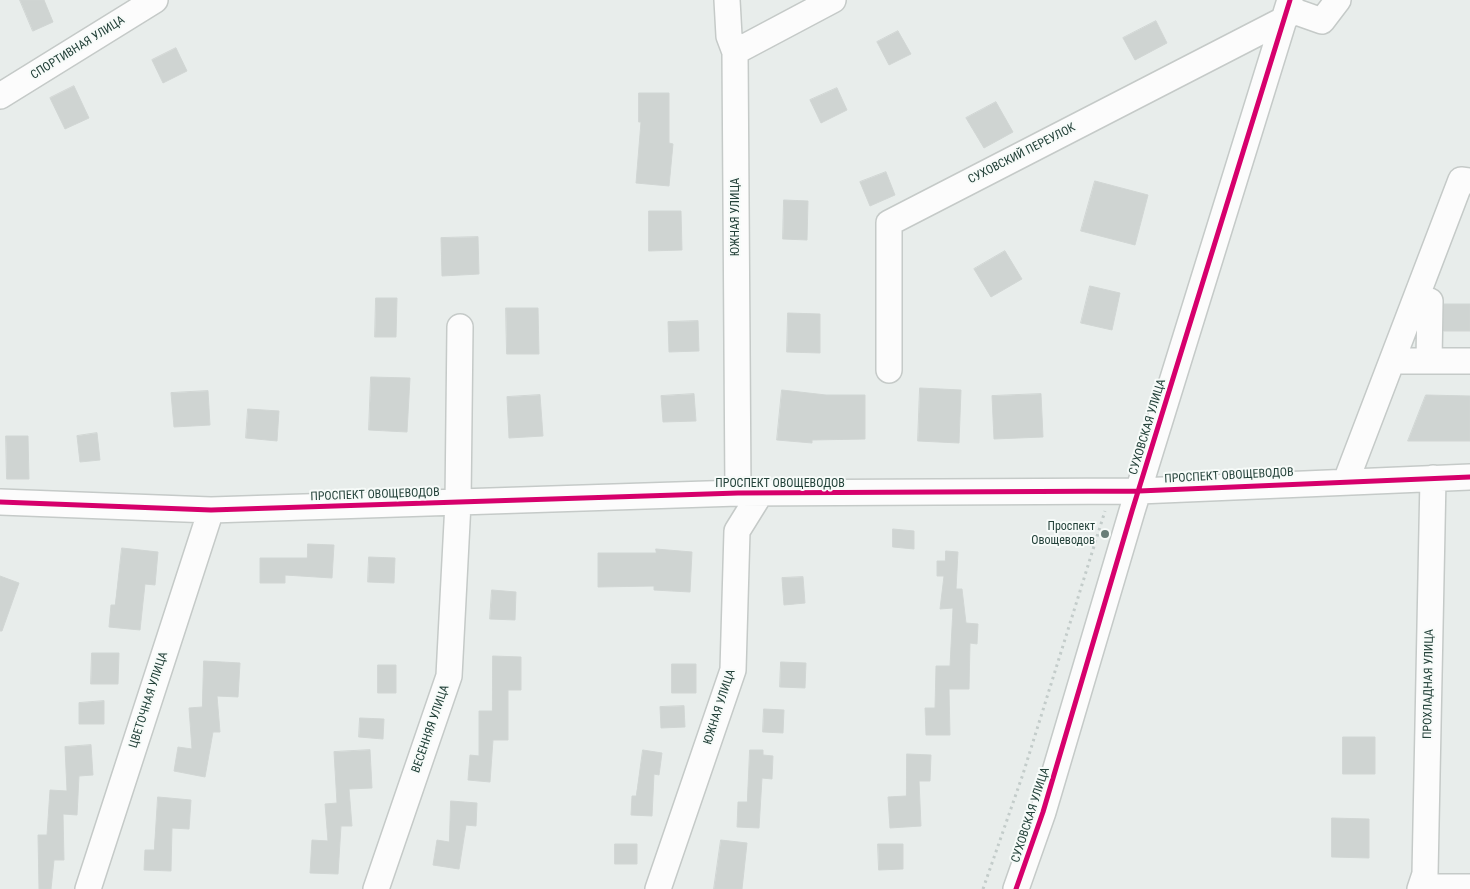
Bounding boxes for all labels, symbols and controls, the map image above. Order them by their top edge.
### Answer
street label: СПОРТИВНАЯ УЛИЦА [28,13,128,83]
street label: СУХОВСКИЙ ПЕРЕУЛОК [966,121,1078,187]
street label: ЮЖНАЯ УЛИЦА [729,178,743,256]
street label: СУХОВСКАЯ УЛИЦА [1127,377,1169,477]
street label: ПРОСПЕКТ ОВОЩЕВОДОВ [1164,465,1294,487]
street label: ПРОСПЕКТ ОВОЩЕВОДОВ [715,477,845,491]
street label: ПРОСПЕКТ ОВОЩЕВОДОВ [310,486,440,504]
place label: Проспект Овощеводов [1031,520,1095,548]
marker: Проспект Овощеводов [1099,528,1111,540]
street label: ПРОХЛАДНАЯ УЛИЦА [1421,629,1437,739]
street label: ЦВЕТОЧНАЯ УЛИЦА [127,650,171,750]
street label: ЮЖНАЯ УЛИЦА [701,668,739,746]
street label: ВЕСЕННЯЯ УЛИЦА [409,683,453,775]
street label: СУХОВСКАЯ УЛИЦА [1009,766,1053,864]

